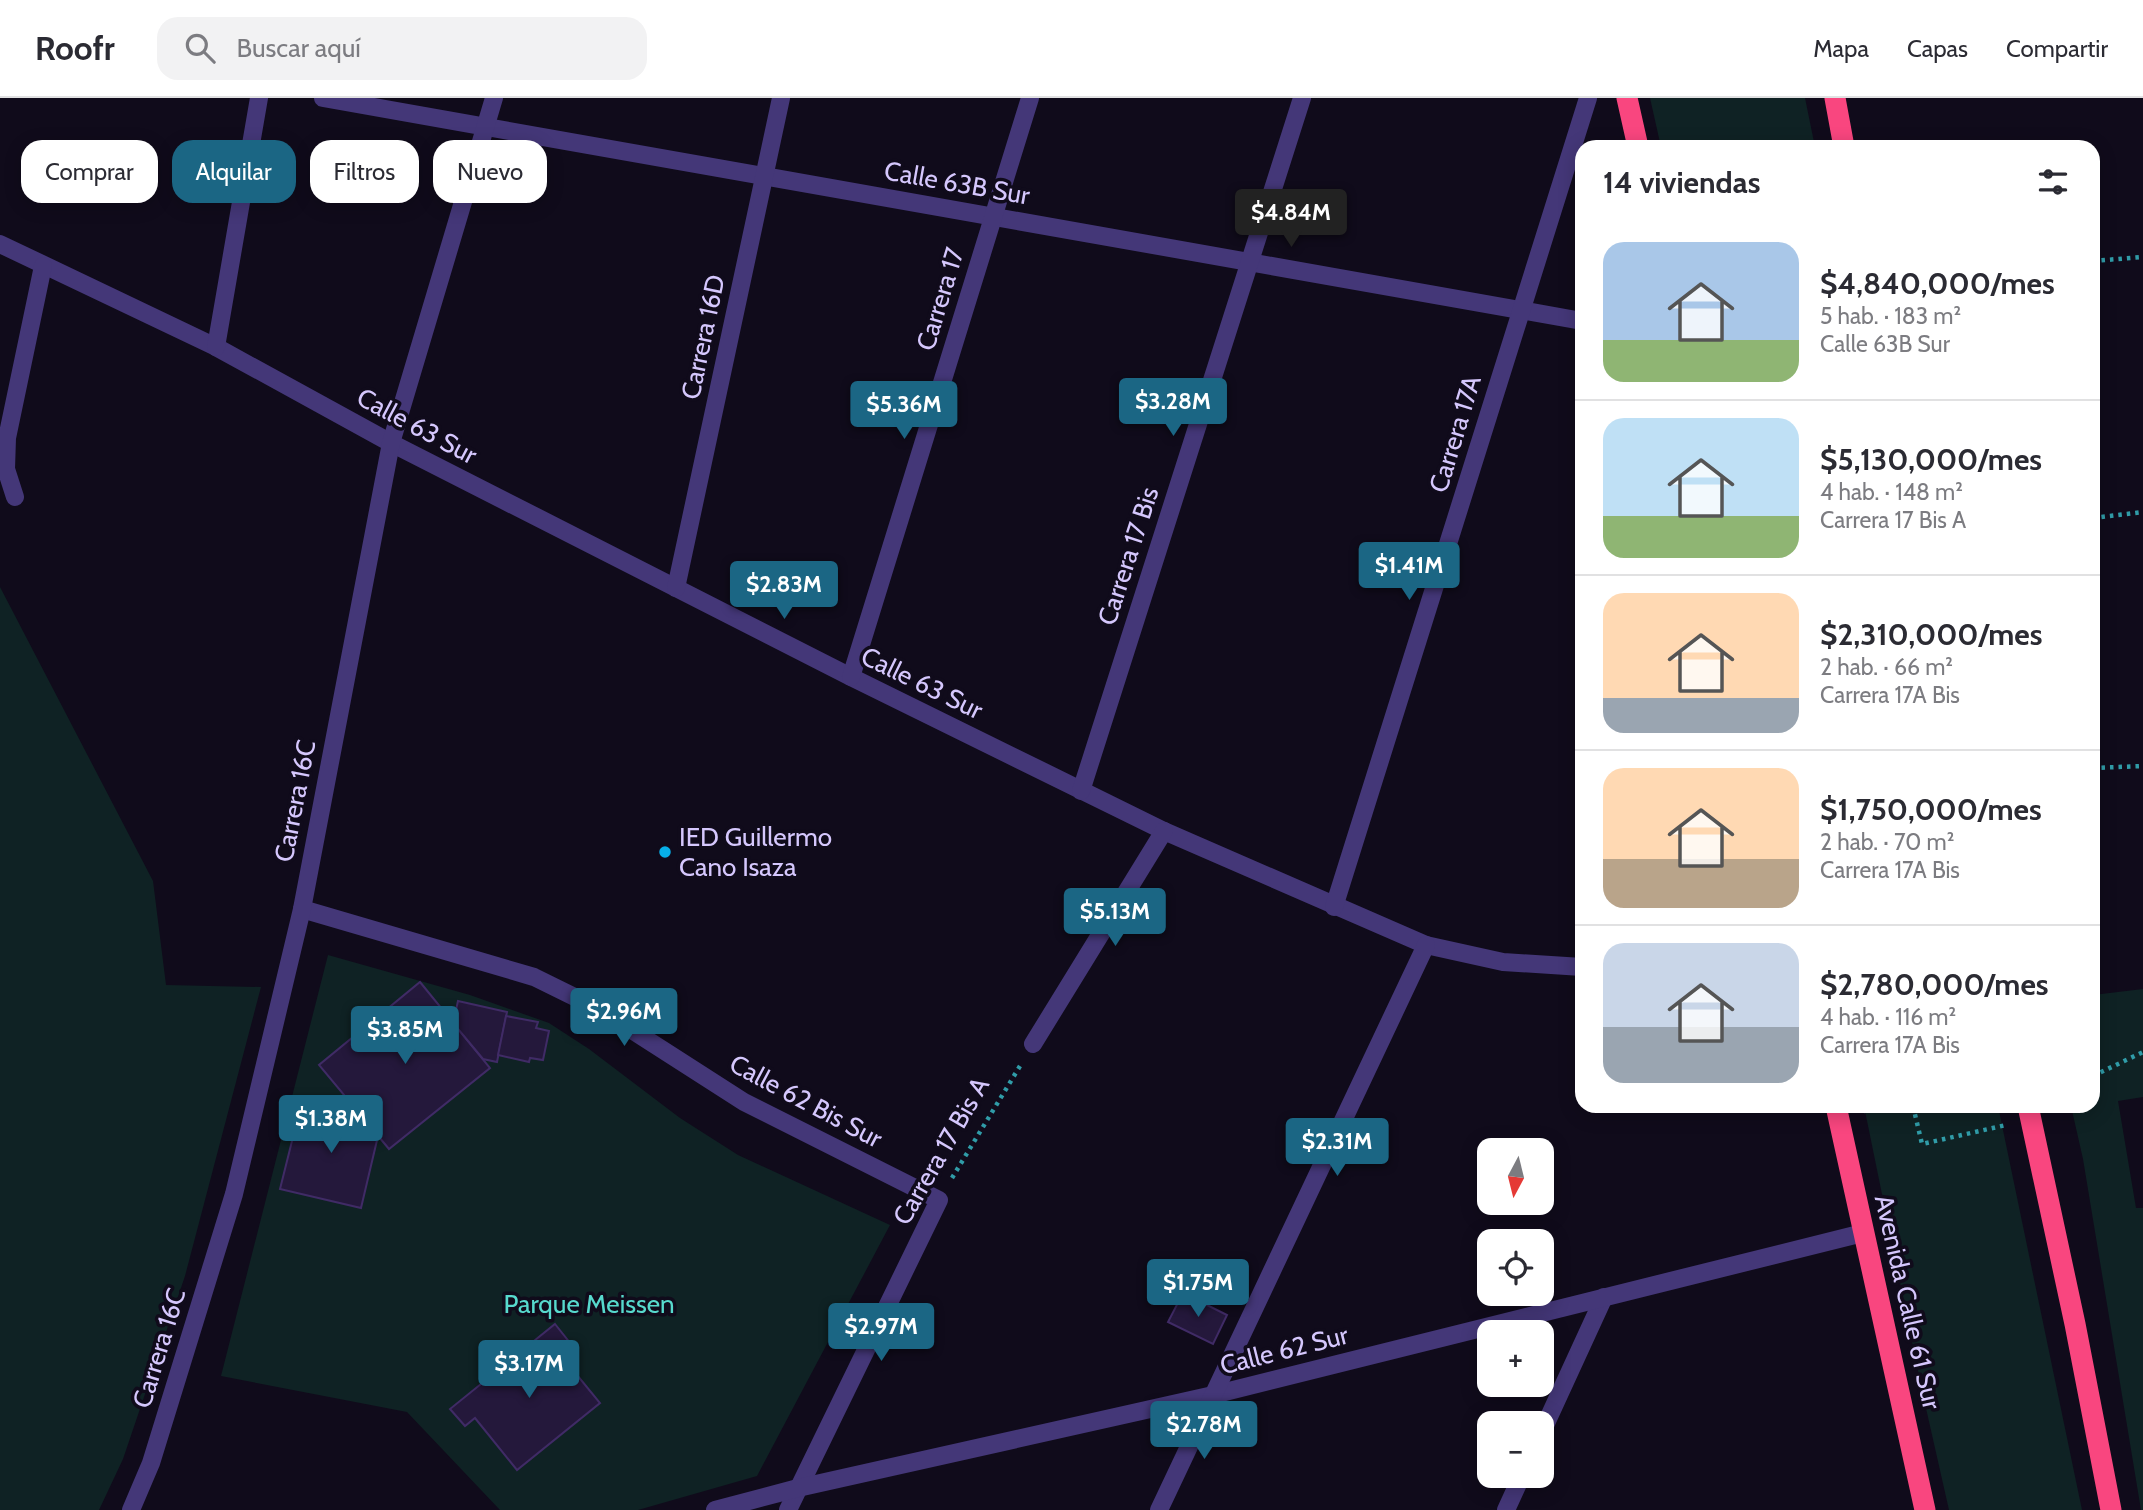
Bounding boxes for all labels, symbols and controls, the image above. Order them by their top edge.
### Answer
search box [157,17,647,80]
text: Roofr [35,28,115,68]
icon: search [181,29,219,67]
text: Buscar aquí [237,32,361,64]
text: Mapa [1813,34,1869,63]
text: Capas [1907,34,1968,63]
text: Compartir [2006,34,2108,63]
chip: Comprar [21,140,158,203]
chip: Alquilar [172,140,296,203]
chip: Filtros [310,140,419,203]
chip: Nuevo [433,140,547,203]
street label: Calle 63B Sur [882,154,1033,212]
icon: filters [2034,163,2072,201]
text: 14 viviendas [1603,164,1760,201]
pin: $4.84M [1234,190,1348,249]
text: $4.84M [1251,198,1331,226]
street label: Carrera 17 [909,244,971,354]
text: $4,840,000/mes [1820,265,2055,302]
icon: home [1659,270,1743,354]
street label: Carrera 16D [674,272,732,402]
text: 5 hab. · 183 m² [1820,302,1961,330]
text: Calle 63B Sur [1820,330,1950,358]
street label: Carrera 17A [1422,372,1488,496]
pin: $3.28M [1116,378,1230,438]
street label: Calle 63 Sur [351,381,483,471]
pin: $5.36M [847,382,961,441]
text: $3.28M [1135,387,1211,415]
text: $5.36M [866,390,942,418]
text: $5,130,000/mes [1820,441,2042,478]
icon: home [1659,446,1743,530]
text: 4 hab. · 148 m² [1820,478,1963,506]
street label: Carrera 17 Bis [1091,483,1165,629]
text: Carrera 17 Bis A [1820,506,1966,534]
pin: $1.41M [1352,542,1466,602]
text: $1.41M [1375,551,1443,579]
pin: $2.83M [727,561,841,621]
text: $2.83M [746,570,822,598]
text: $2,310,000/mes [1820,616,2042,653]
icon: home [1659,621,1743,705]
street label: Calle 63 Sur [856,640,989,727]
text: 2 hab. · 66 m² [1820,653,1953,681]
text: Carrera 17A Bis [1820,681,1960,709]
street label: Carrera 16C [268,737,322,865]
text: $1,750,000/mes [1820,791,2042,828]
icon: home [1659,796,1743,880]
place label: IED Guillermo Cano Isaza [679,821,832,883]
text: 2 hab. · 70 m² [1820,828,1954,856]
marker: IED Guillermo Cano Isaza [657,844,673,860]
text: Carrera 17A Bis [1820,856,1960,884]
pin: $5.13M [1058,888,1172,948]
text: $5.13M [1080,897,1150,925]
text: $2,780,000/mes [1820,966,2049,1003]
icon: home [1659,971,1743,1055]
pin: $2.96M [567,988,681,1048]
text: $2.96M [586,997,662,1025]
text: 4 hab. · 116 m² [1820,1003,1956,1031]
pin: $3.85M [348,1006,462,1066]
text: $3.85M [367,1015,443,1043]
text: Carrera 17A Bis [1820,1031,1960,1059]
street label: Calle 62 Bis Sur [724,1047,889,1155]
street label: Carrera 17 Bis A [886,1071,996,1231]
pin: $1.38M [274,1096,388,1155]
text: $1.38M [295,1104,367,1132]
pin: $2.31M [1280,1118,1394,1178]
text: $2.31M [1302,1127,1372,1155]
north arrow [1477,1138,1554,1214]
map controls [1477,1138,1554,1488]
street label: Avenida Calle 61 Sur [1868,1192,1948,1413]
button: locate [1477,1229,1554,1306]
pin: $1.75M [1141,1260,1255,1319]
text: $1.75M [1163,1268,1233,1296]
street label: Carrera 16C [126,1284,192,1412]
park label: Parque Meissen [503,1288,675,1320]
pin: $2.97M [824,1304,938,1363]
text: $2.97M [844,1312,918,1340]
street label: Calle 62 Sur [1217,1318,1352,1381]
button: + [1477,1320,1554,1397]
pin: $3.17M [472,1340,586,1400]
text: $3.17M [494,1349,564,1377]
pin: $2.78M [1147,1402,1261,1461]
text: $2.78M [1166,1410,1242,1438]
button: − [1477,1411,1554,1488]

